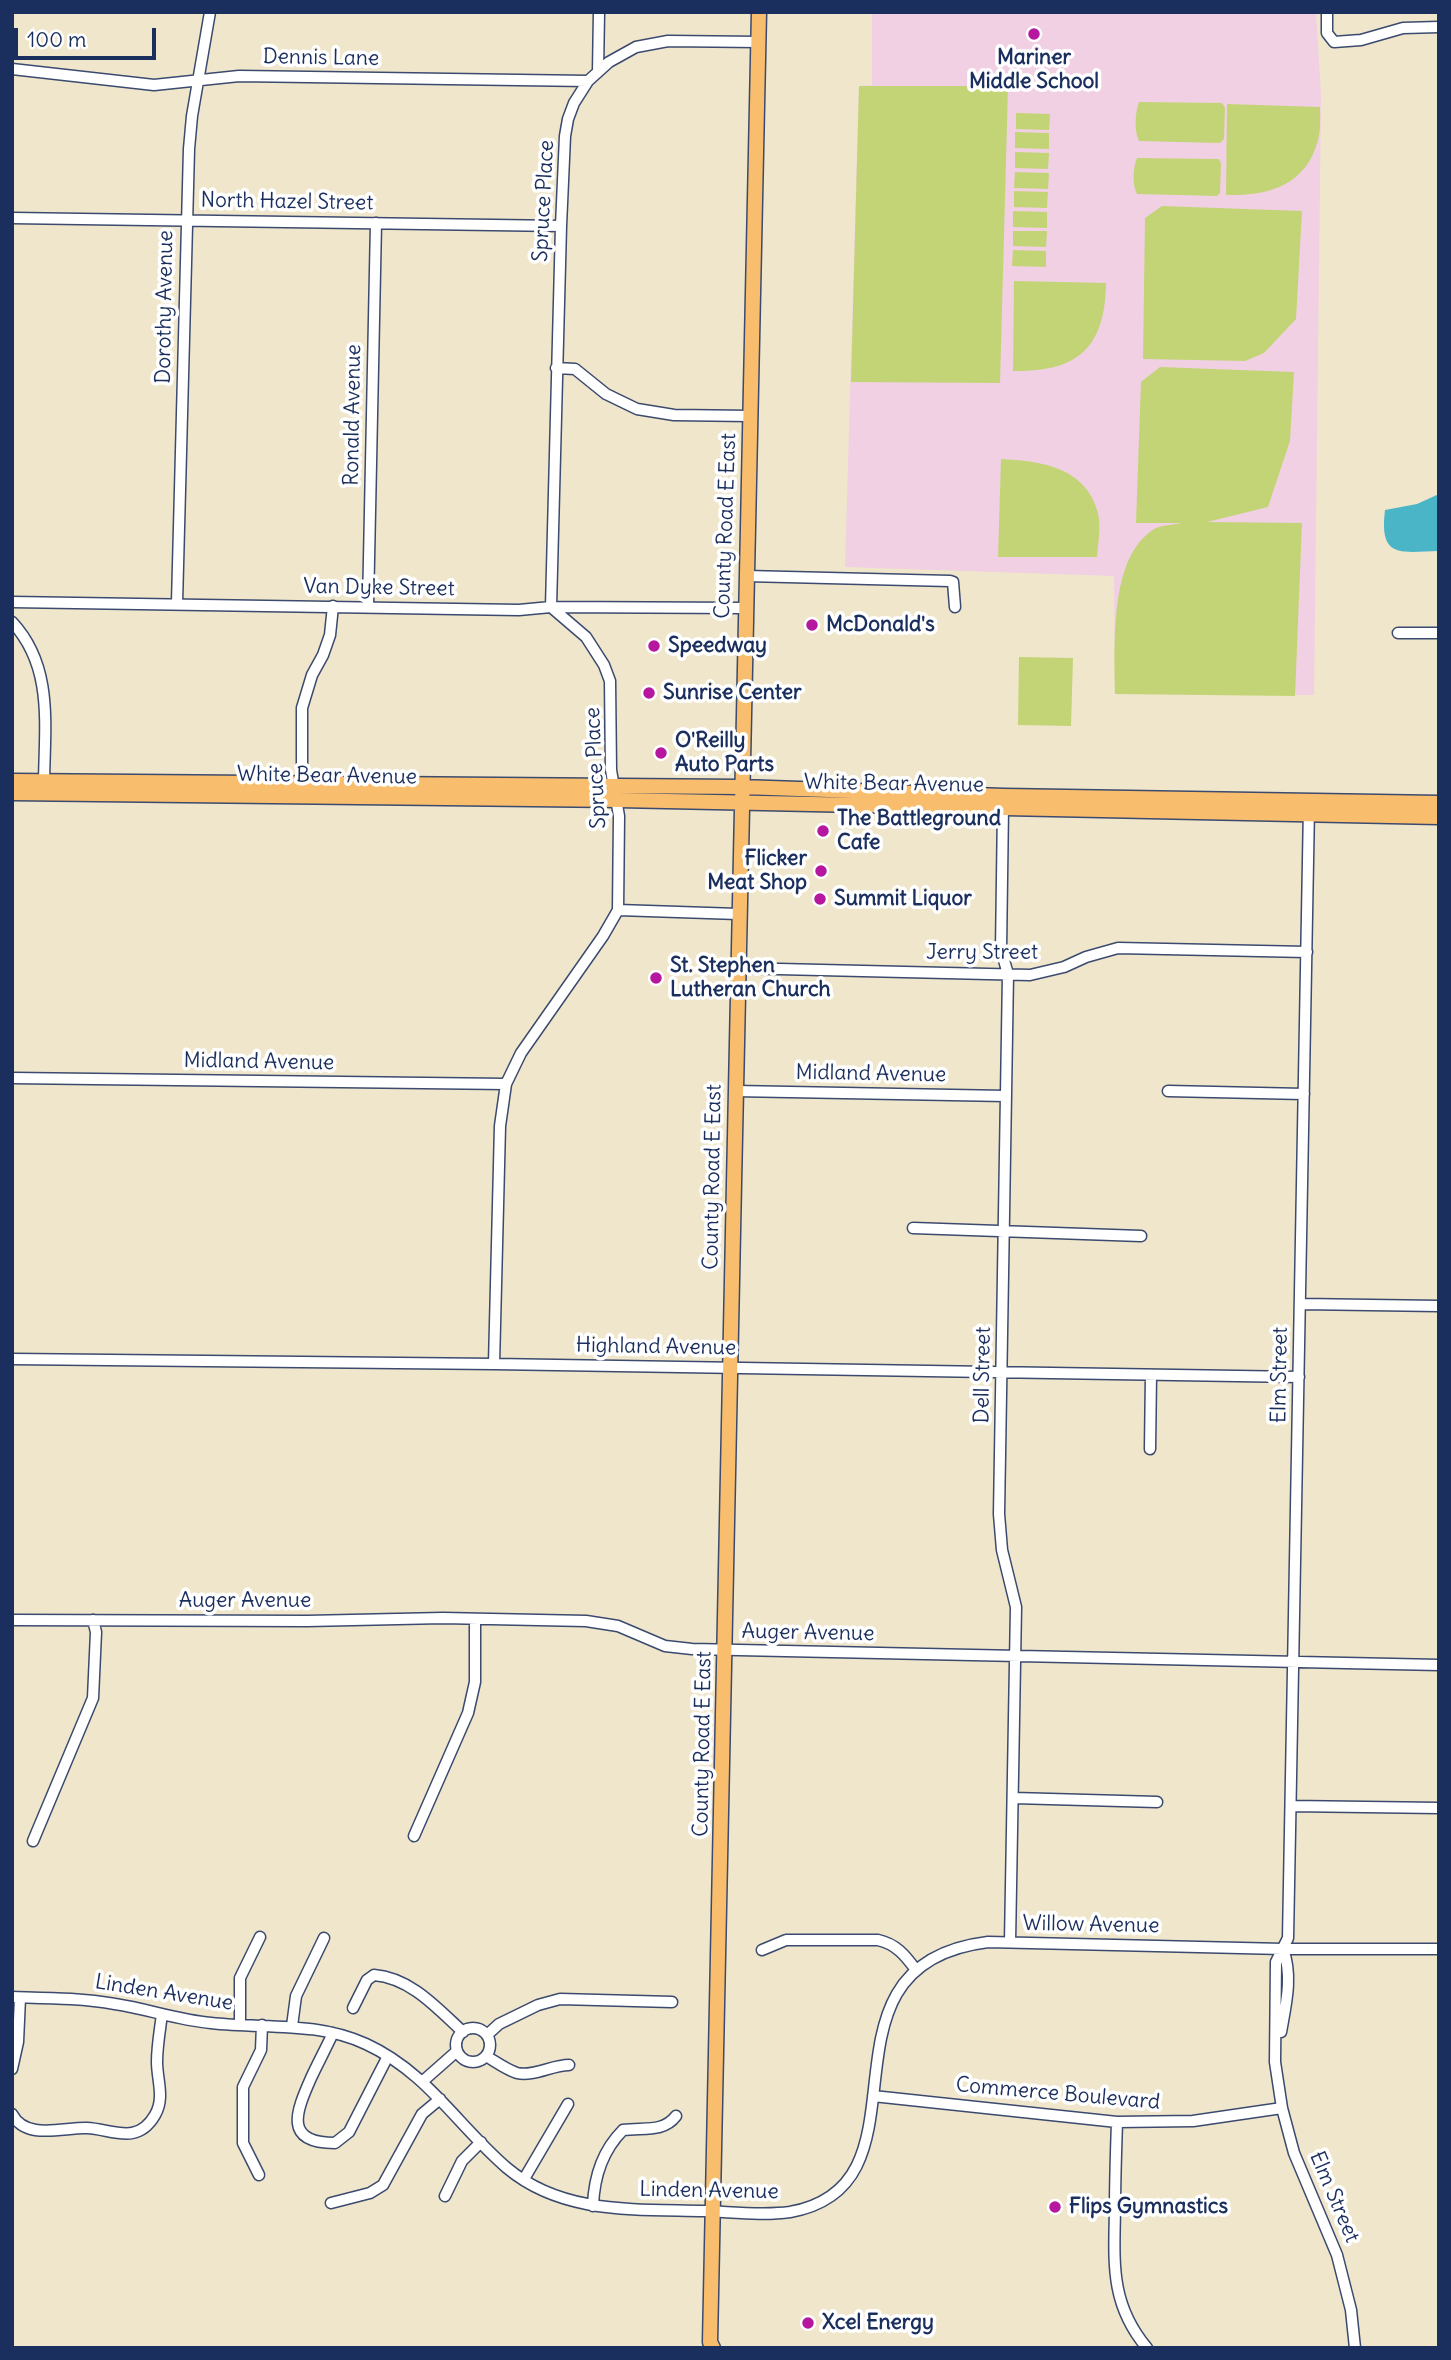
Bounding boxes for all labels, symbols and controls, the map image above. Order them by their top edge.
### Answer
scale bar [18,14,159,58]
text: 100 m [27,26,86,53]
marker: Mariner Middle School [1026,26,1042,42]
street label: Dennis Lane [263,44,379,72]
place label: Mariner Middle School [969,45,1099,95]
street label: Spruce Place [528,140,560,262]
street label: North Hazel Street [200,188,374,216]
street label: Dorothy Avenue [151,230,179,384]
street label: Ronald Avenue [339,344,367,486]
street label: County Road E East [710,433,742,619]
street label: Van Dyke Street [303,574,455,602]
place label: McDonald's [826,612,935,638]
marker: McDonald's [804,617,820,633]
place label: Speedway [668,633,767,659]
marker: Speedway [646,638,662,654]
place label: Sunrise Center [663,680,802,706]
marker: Sunrise Center [641,685,657,701]
street label: Spruce Place [580,707,612,829]
place label: O'Reilly Auto Parts [675,728,774,778]
marker: O'Reilly Auto Parts [653,745,669,761]
street label: White Bear Avenue [237,762,417,790]
street label: White Bear Avenue [804,770,984,798]
place label: The Battleground Cafe [837,806,1001,856]
marker: The Battleground Cafe [815,823,831,839]
place label: Flicker Meat Shop [707,846,807,896]
marker: Flicker Meat Shop [813,863,829,879]
place label: Summit Liquor [834,886,972,912]
marker: Summit Liquor [812,891,828,907]
street label: Jerry Street [926,940,1038,966]
place label: St. Stephen Lutheran Church [670,953,831,1003]
marker: St. Stephen Lutheran Church [648,970,664,986]
street label: Midland Avenue [183,1048,335,1076]
street label: Midland Avenue [795,1060,947,1088]
street label: County Road E East [699,1084,727,1270]
street label: Dell Street [970,1326,996,1424]
street label: Elm Street [1267,1327,1293,1423]
street label: Highland Avenue [576,1333,736,1361]
street label: Auger Avenue [179,1588,311,1614]
street label: Auger Avenue [741,1619,875,1647]
street label: County Road E East [689,1651,717,1837]
street label: Willow Avenue [1022,1911,1160,1939]
street label: Linden Avenue [93,1970,235,2016]
street label: Commerce Boulevard [955,2073,1161,2115]
street label: Elm Street [1304,2148,1364,2246]
street label: Linden Avenue [639,2177,779,2205]
place label: Flips Gymnastics [1069,2194,1228,2220]
marker: Flips Gymnastics [1047,2199,1063,2215]
place label: Xcel Energy [822,2310,934,2336]
marker: Xcel Energy [800,2315,816,2331]

